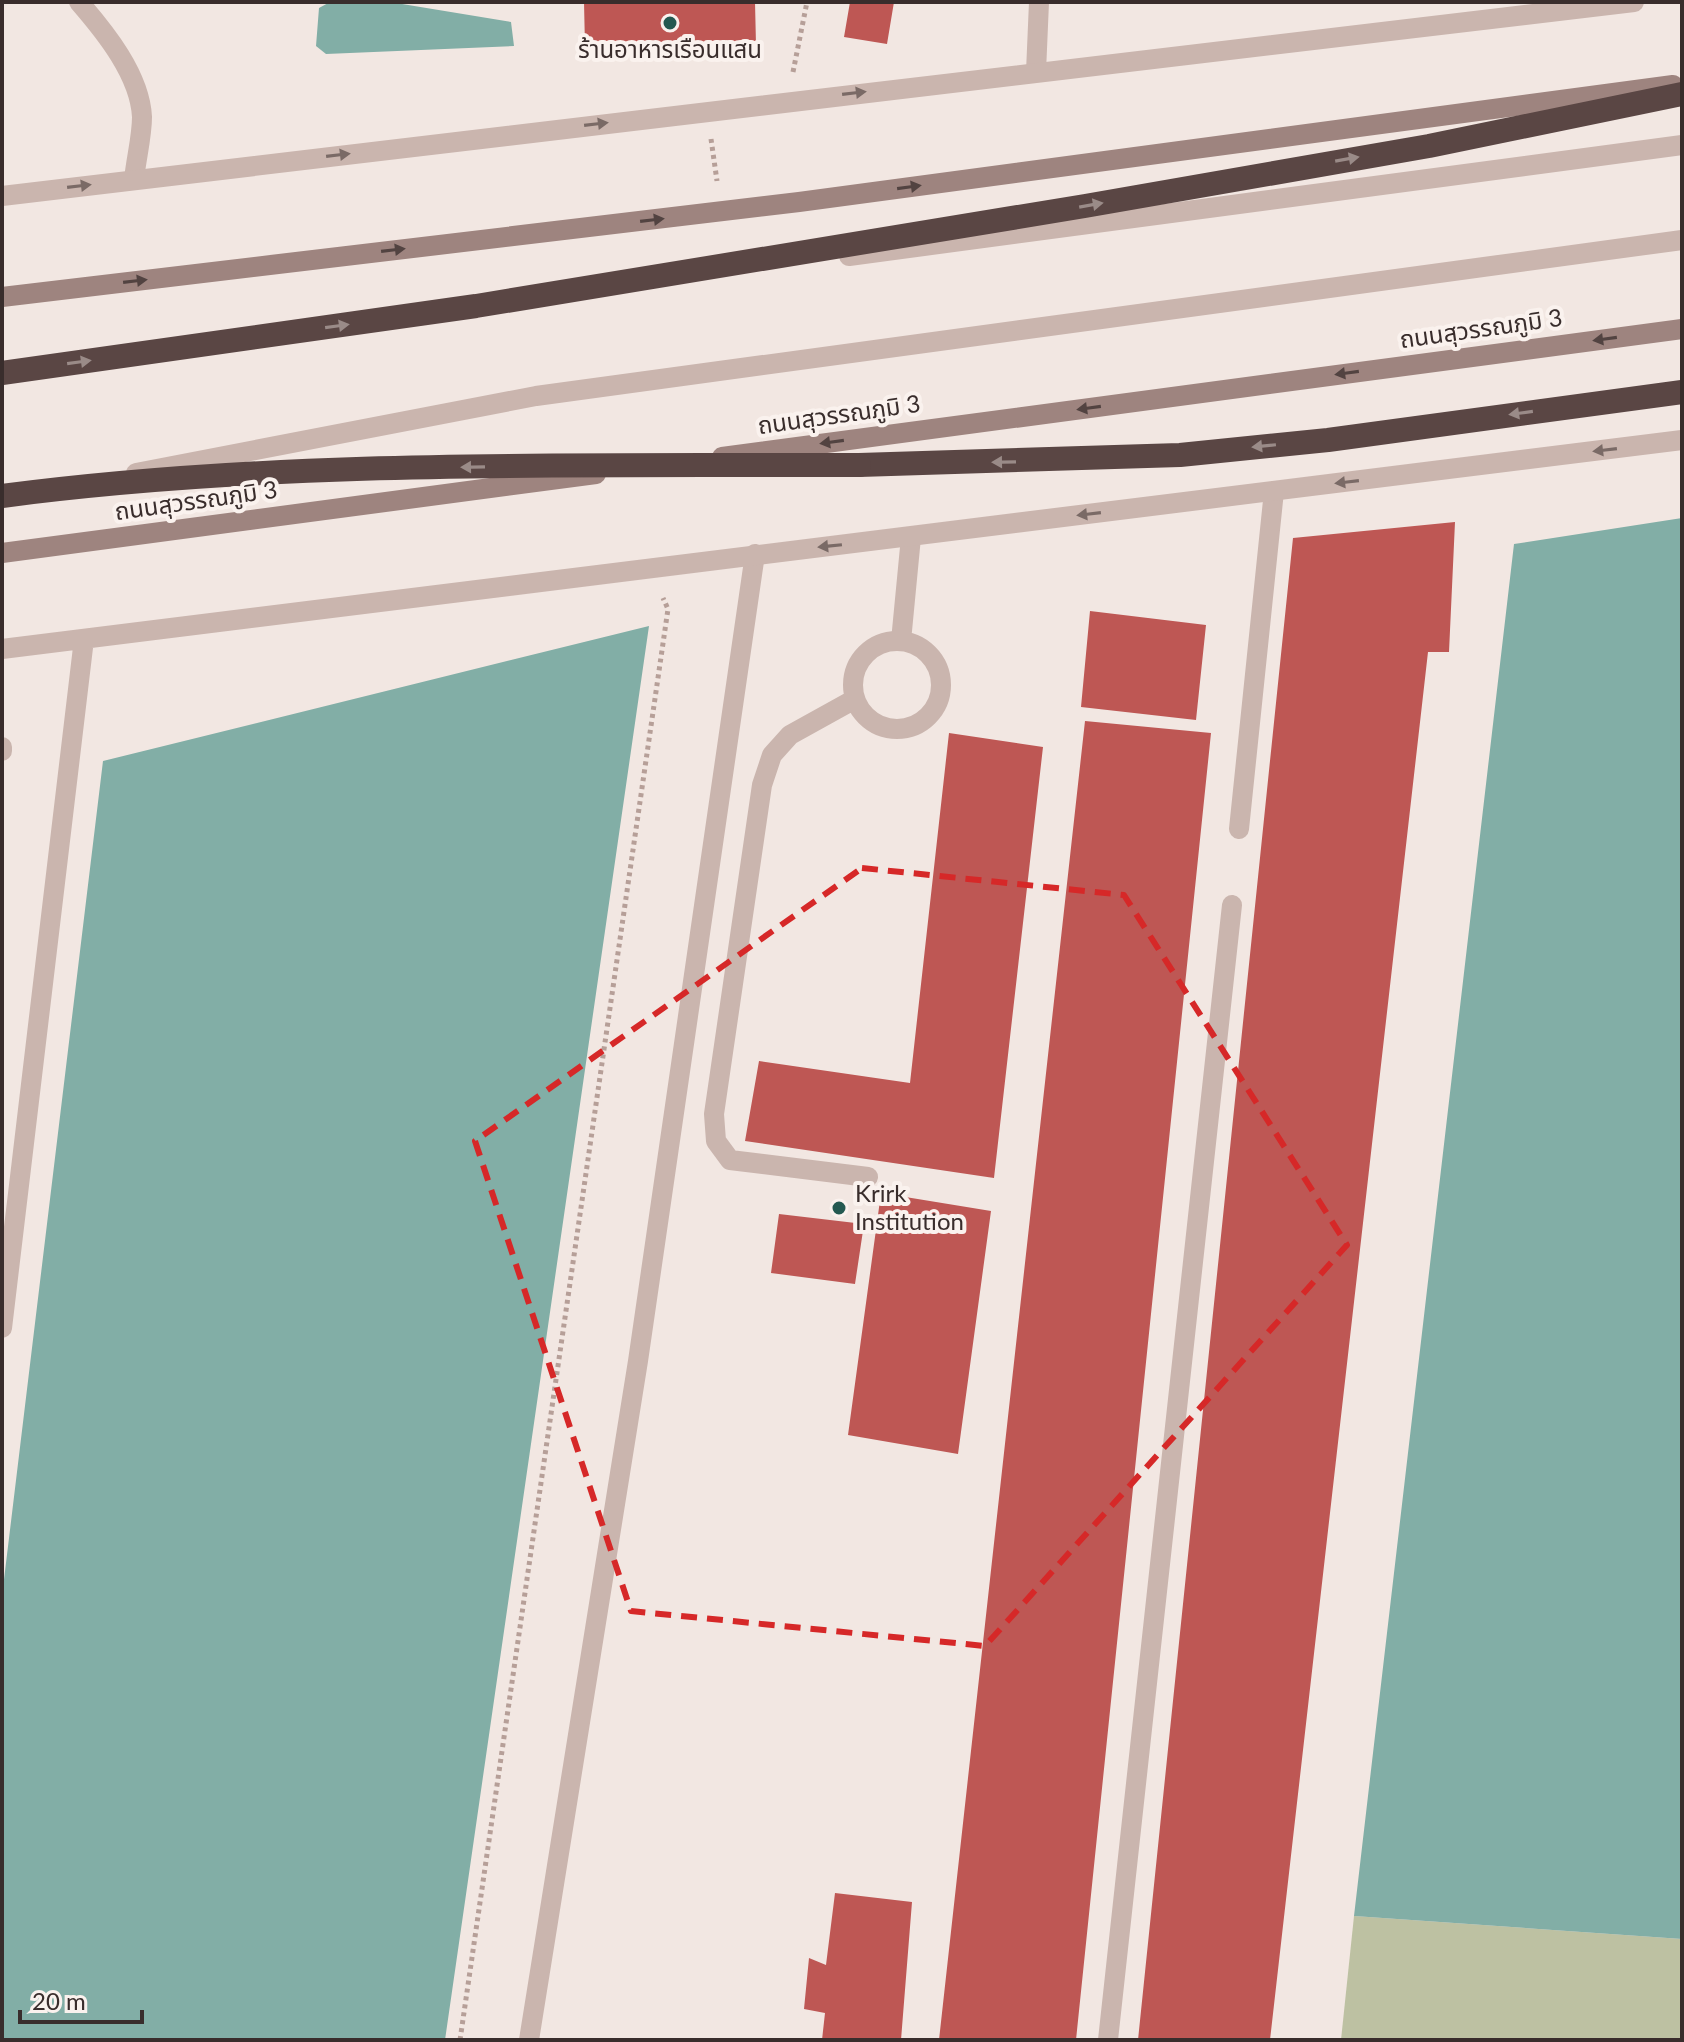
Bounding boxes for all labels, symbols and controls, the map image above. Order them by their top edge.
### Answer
marker: ร้านอาหารเรือนแสน [661,14,679,32]
place label: ร้านอาหารเรือนแสน [578,34,762,63]
one-way arrow [842,87,867,100]
one-way arrow [584,117,609,130]
one-way arrow [325,148,350,161]
one-way arrow [1335,153,1360,165]
one-way arrow [67,179,92,192]
one-way arrow [897,181,922,194]
one-way arrow [1079,198,1104,211]
one-way arrow [639,213,664,226]
one-way arrow [381,244,406,257]
one-way arrow [123,274,148,287]
street label: ถนนสุวรรณภูมิ 3 [1398,302,1564,355]
one-way arrow [325,319,350,332]
one-way arrow [1592,333,1617,346]
one-way arrow [67,355,92,368]
one-way arrow [1334,367,1359,380]
street label: ถนนสุวรรณภูมิ 3 [756,388,922,441]
one-way arrow [1076,402,1101,415]
one-way arrow [1509,407,1534,420]
one-way arrow [819,436,844,449]
one-way arrow [1251,440,1276,453]
one-way arrow [1592,444,1617,457]
one-way arrow [991,456,1016,468]
one-way arrow [460,461,485,474]
street label: ถนนสุวรรณภูมิ 3 [113,474,279,527]
one-way arrow [1334,476,1359,489]
one-way arrow [1076,508,1101,521]
one-way arrow [818,539,843,552]
place label: Krirk Institution [855,1178,964,1235]
marker: Krirk Institution [830,1199,848,1217]
scale bar [20,1974,142,2024]
text: 20 m [32,1986,86,2015]

